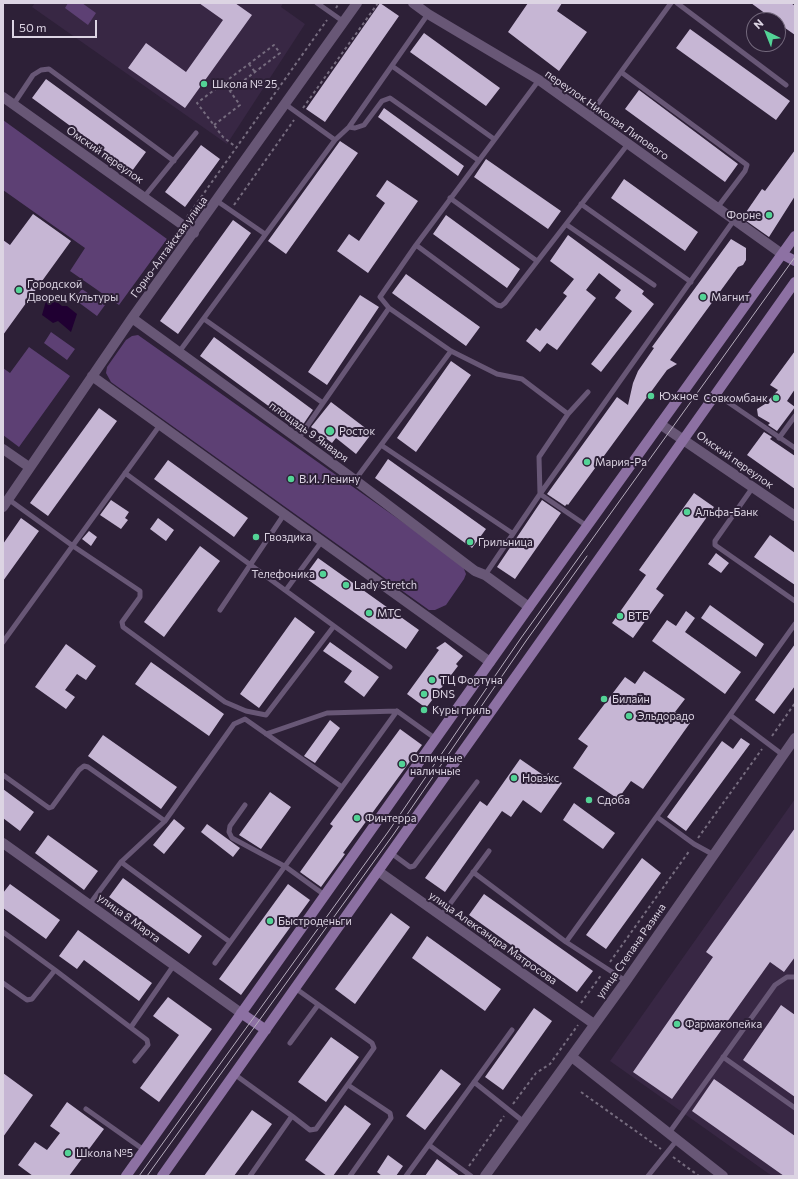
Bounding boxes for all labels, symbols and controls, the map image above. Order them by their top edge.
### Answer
scale bar [14,12,99,38]
north arrow [746,12,786,52]
text: N [751,16,766,31]
text: 50 m [19,20,47,34]
street label: переулок Николая Липового [543,67,671,163]
place label: Школа № 25 [212,77,277,91]
marker: Школа № 25 [199,79,209,89]
street label: Омский переулок [64,123,146,187]
street label: Горно-Алтайская улица [128,194,210,300]
place label: Форне [727,208,761,222]
marker: Форне [764,210,774,220]
place label: Городской Дворец Культуры [27,277,118,303]
marker: Городской Дворец Культуры [14,285,24,295]
place label: Магнит [711,290,750,304]
marker: Магнит [698,292,708,302]
place label: Южное [659,389,698,403]
marker: Южное [646,391,656,401]
place label: Совкомбанк [704,391,768,405]
marker: Совкомбанк [771,393,781,403]
street label: площадь 9 Января [267,399,351,465]
place label: Росток [339,424,375,438]
marker: Росток [324,425,336,437]
street label: Омский переулок [694,428,776,492]
place label: Мария-Ра [595,455,647,469]
marker: Мария-Ра [582,457,592,467]
place label: В.И. Ленину [299,472,360,486]
marker: В.И. Ленину [286,474,296,484]
place label: Альфа-Банк [695,505,758,519]
marker: Альфа-Банк [682,507,692,517]
place label: Гвоздика [264,530,311,544]
marker: Гвоздика [251,532,261,542]
place label: Грильница [478,535,533,549]
marker: Грильница [465,537,475,547]
place label: Телефоника [251,567,315,581]
marker: Телефоника [318,569,328,579]
place label: Lady Stretch [354,578,417,592]
marker: Lady Stretch [341,580,351,590]
place label: МТС [377,606,401,620]
marker: МТС [364,608,374,618]
place label: ВТБ [628,609,649,623]
marker: ВТБ [615,611,625,621]
place label: ТЦ Фортуна [440,673,503,687]
marker: ТЦ Фортуна [427,675,437,685]
place label: DNS [432,687,455,701]
marker: DNS [419,689,429,699]
place label: Билайн [612,692,650,706]
marker: Билайн [599,694,609,704]
place label: Куры гриль [432,703,491,717]
marker: Куры гриль [419,705,429,715]
place label: Эльдорадо [637,709,695,723]
marker: Эльдорадо [624,711,634,721]
place label: Отличные наличные [410,751,462,777]
marker: Отличные наличные [397,759,407,769]
place label: Новэкс [522,771,559,785]
marker: Новэкс [509,773,519,783]
place label: Сдоба [597,793,630,807]
marker: Сдоба [584,795,594,805]
place label: Финтерра [365,811,416,825]
marker: Финтерра [352,813,362,823]
street label: улица Александра Матросова [426,889,560,987]
street label: улица 8 Марта [95,891,163,945]
street label: улица Степана Разина [593,901,669,1001]
place label: Быстроденьги [278,914,352,928]
marker: Быстроденьги [265,916,275,926]
place label: Фармакопейка [685,1017,762,1031]
marker: Фармакопейка [672,1019,682,1029]
place label: Школа №5 [76,1146,133,1160]
marker: Школа №5 [63,1148,73,1158]

